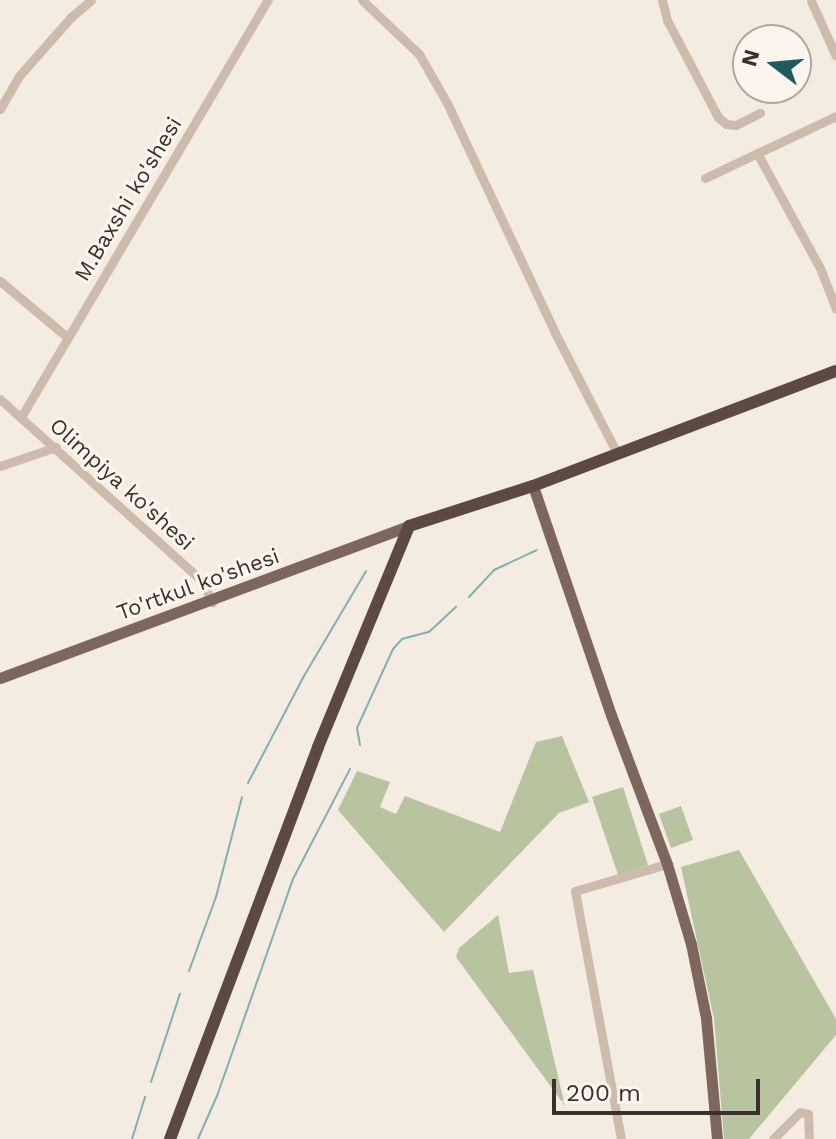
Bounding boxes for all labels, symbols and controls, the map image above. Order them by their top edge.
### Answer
north arrow [732,24,812,104]
text: N [736,47,765,69]
street label: M.Baxshi ko'shesi [69,112,187,286]
street label: Olimpiya ko'shesi [44,412,200,556]
street label: To'rtkul ko'shesi [113,542,283,626]
scale bar [556,1063,764,1113]
text: 200 m [566,1079,641,1107]

